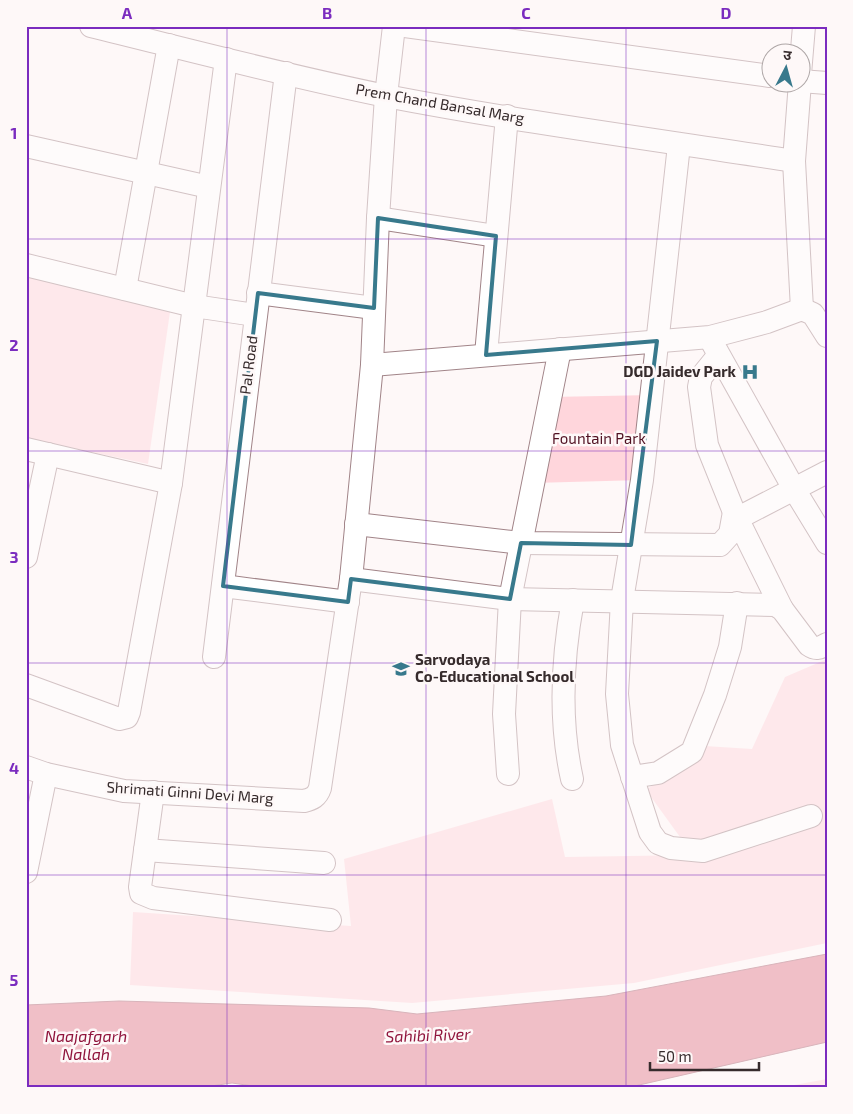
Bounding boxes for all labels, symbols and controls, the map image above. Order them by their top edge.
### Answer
text: A [122,3,133,22]
text: B [322,3,332,22]
text: C [521,3,531,22]
text: D [721,3,732,22]
north arrow [760,42,810,92]
text: उ [782,46,793,64]
street label: Prem Chand Bansal Marg [355,79,526,127]
text: 1 [11,123,17,142]
text: 2 [9,335,19,354]
street label: Pal Road [235,335,261,395]
place label: DGD Jaidev Park [623,362,737,380]
hospital icon: DGD Jaidev Park [740,362,760,382]
park label: Fountain Park [552,429,646,447]
text: 3 [9,547,19,566]
place label: Sarvodaya Co-Educational School [415,650,574,685]
school or university icon: Sarvodaya Co-Educational School [391,659,411,679]
text: 4 [9,758,19,777]
street label: Shrimati Ginni Devi Marg [106,777,275,807]
text: 5 [10,970,19,989]
water label: Sahibi River [385,1023,472,1045]
water label: Naajafgarh Nallah [45,1026,127,1063]
scale bar [650,1039,759,1071]
text: 50 m [658,1047,692,1065]

